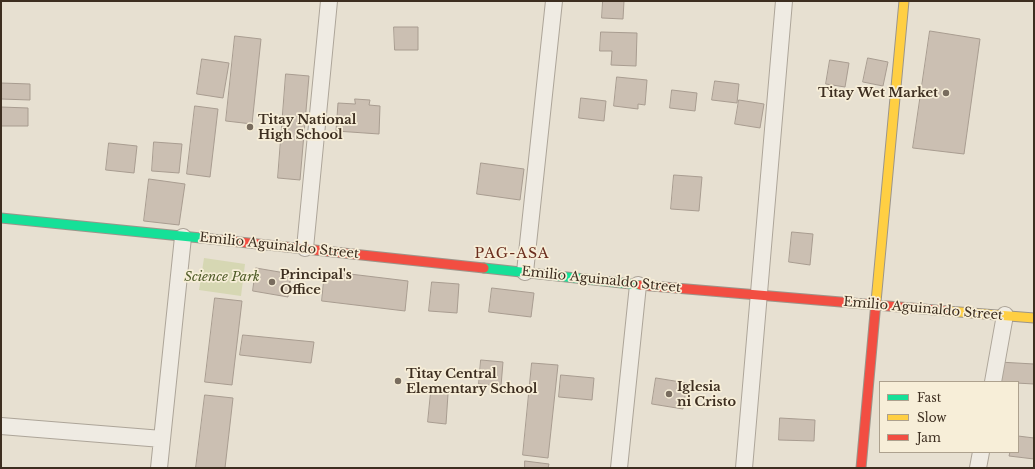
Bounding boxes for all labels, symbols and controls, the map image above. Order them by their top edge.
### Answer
place label: Titay Wet Market [818,85,938,101]
marker: Titay Wet Market [941,88,951,98]
place label: Titay National High School [258,112,356,143]
marker: Titay National High School [245,122,255,132]
street label: Emilio Aguinaldo Street [199,230,359,262]
district label: PAG-ASA [474,246,550,262]
street label: Emilio Aguinaldo Street [521,264,681,296]
place label: Principal's Office [280,267,352,298]
park label: Science Park [184,269,260,285]
marker: Principal's Office [267,277,277,287]
street label: Emilio Aguinaldo Street [843,294,1003,324]
place label: Titay Central Elementary School [406,366,537,397]
marker: Titay Central Elementary School [393,376,403,386]
place label: Iglesia ni Cristo [677,379,736,410]
legend [879,381,1019,453]
marker: Iglesia ni Cristo [664,389,674,399]
text: Fast [917,390,941,405]
text: Slow [917,410,946,425]
text: Jam [917,430,941,445]

